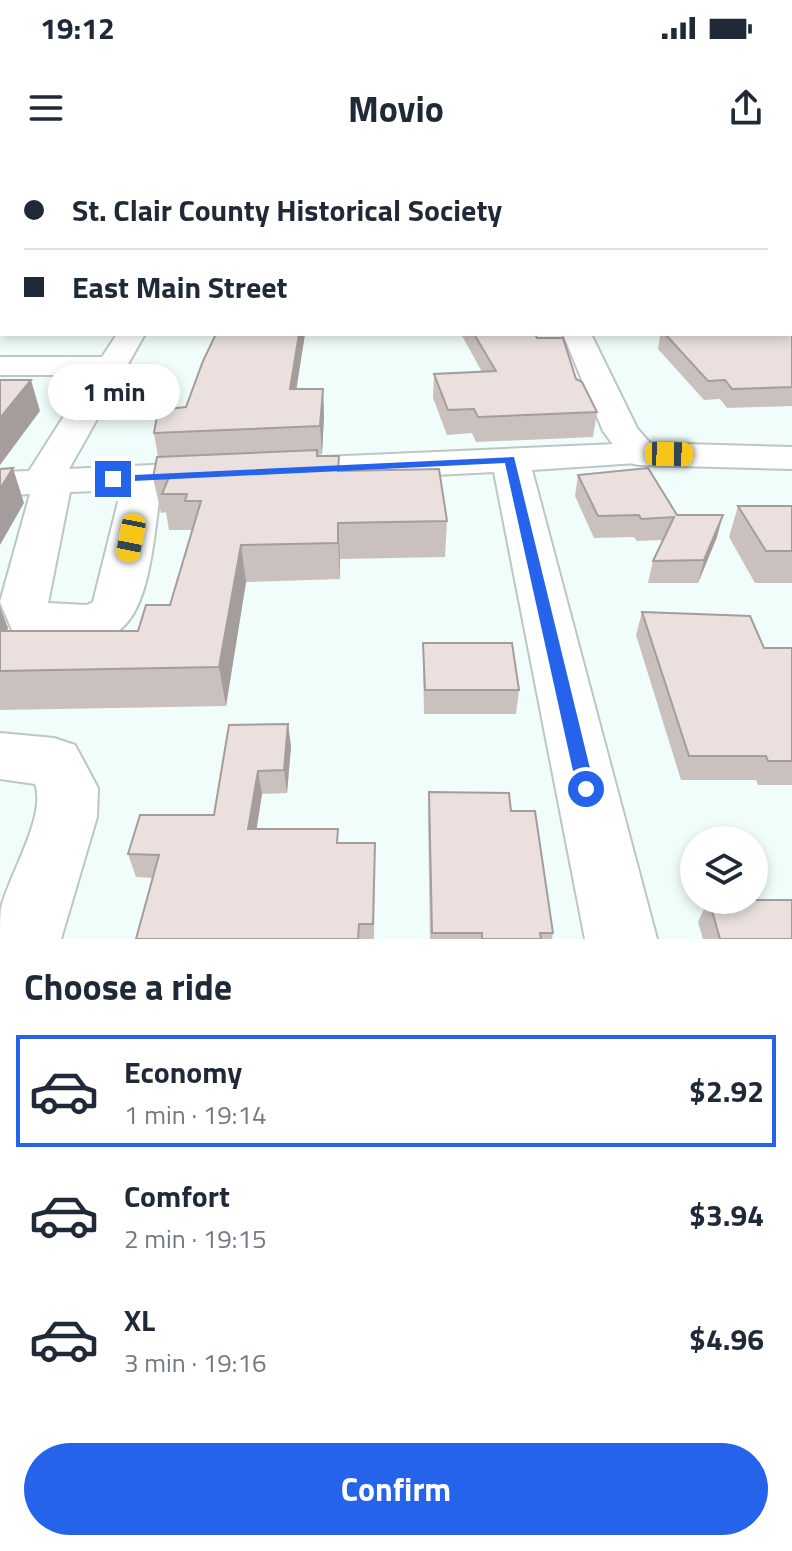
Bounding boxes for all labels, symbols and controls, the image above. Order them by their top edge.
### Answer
text: 19:12 [40,5,115,51]
text: Movio [348,81,444,136]
icon: menu [24,86,68,130]
icon: share [724,86,768,130]
text: St. Clair County Historical Society [72,187,502,233]
text: East Main Street [72,264,287,310]
callout: 1 min [47,363,179,419]
text: 1 min [82,372,146,411]
car [645,442,693,466]
route end [95,461,131,497]
car [115,512,147,564]
route start [568,771,604,807]
map controls [680,826,768,914]
button: layers [680,826,768,914]
text: Choose a ride [24,959,232,1014]
text: Economy [124,1049,242,1095]
icon: car [28,1055,100,1127]
text: $2.92 [689,1068,764,1114]
text: 1 min · 19:14 [124,1095,267,1134]
text: Comfort [124,1173,230,1219]
icon: car [28,1179,100,1251]
text: $3.94 [689,1192,764,1238]
text: 2 min · 19:15 [124,1219,267,1258]
text: XL [124,1297,155,1343]
icon: car [28,1303,100,1375]
text: $4.96 [689,1316,764,1362]
text: 3 min · 19:16 [124,1343,267,1382]
button: Confirm [24,1443,768,1535]

